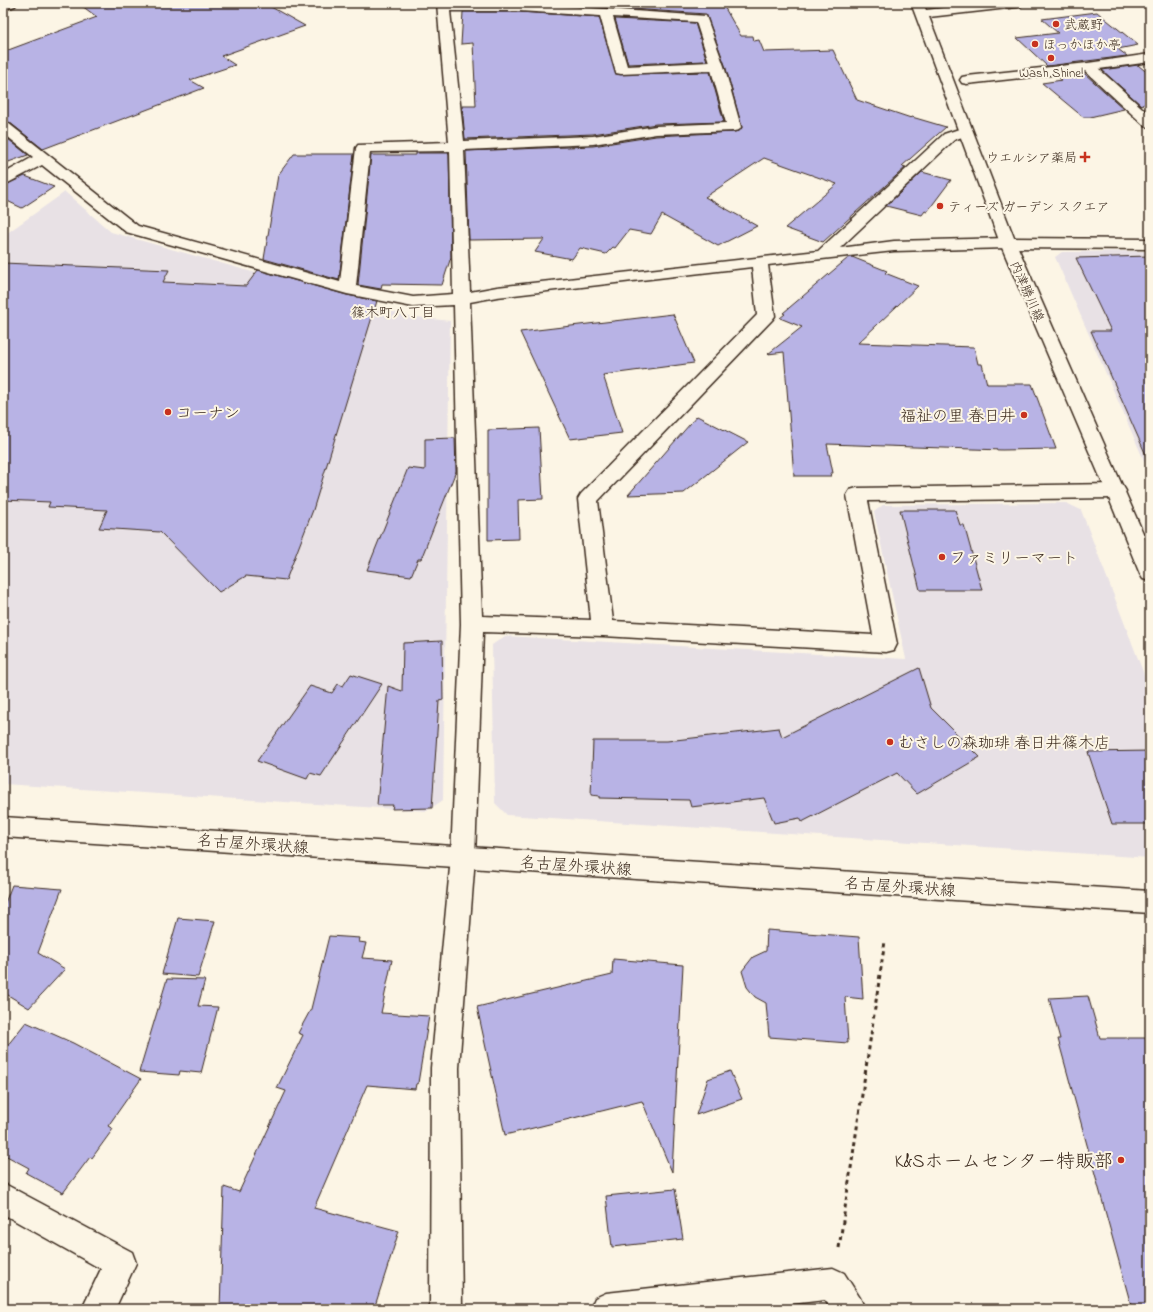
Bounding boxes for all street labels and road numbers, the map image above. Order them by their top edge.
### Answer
street label: 内津勝川線 [1005,258,1049,326]
street label: 名古屋外環状線 [196,829,310,861]
street label: 名古屋外環状線 [519,851,633,883]
street label: 名古屋外環状線 [843,872,957,904]

